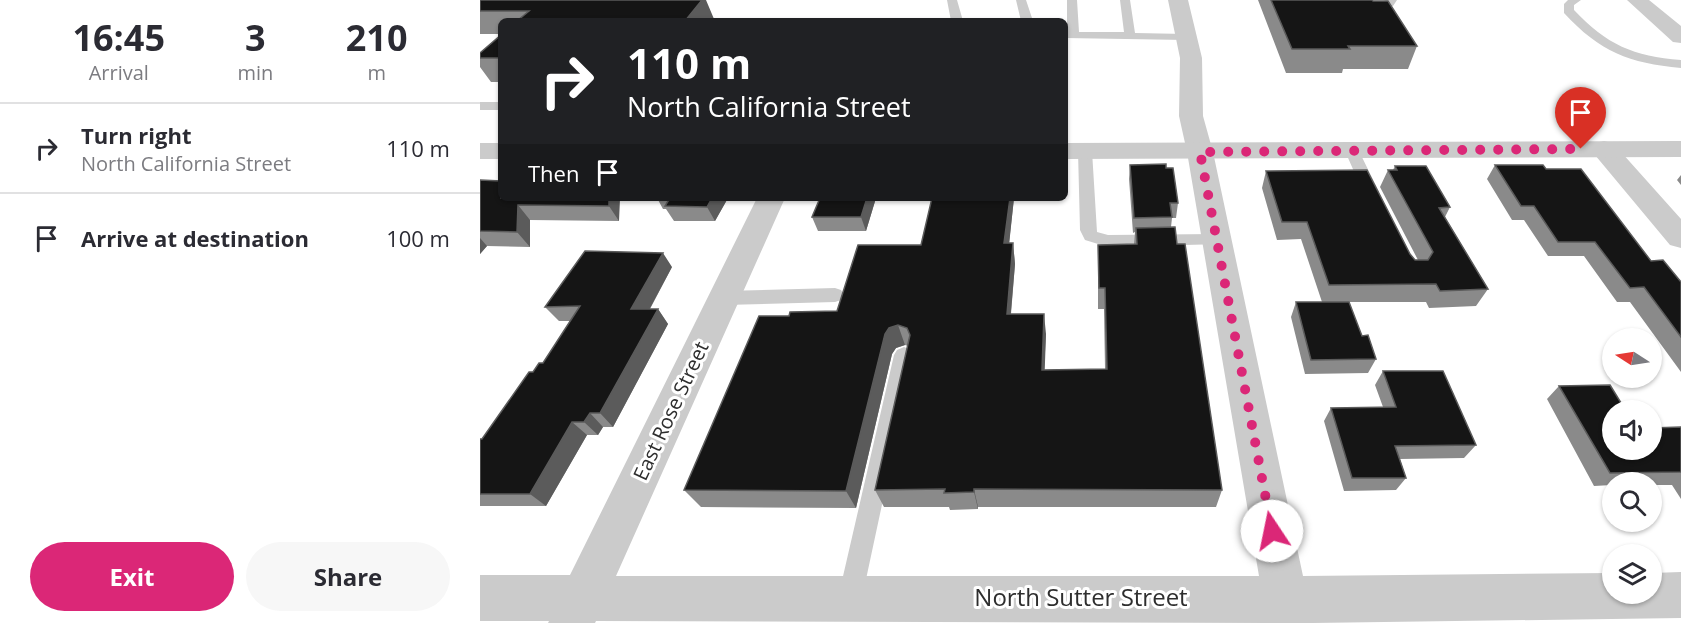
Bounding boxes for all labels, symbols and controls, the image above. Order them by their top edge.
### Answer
text: 16:45 [72,13,165,62]
text: 3 [245,13,266,62]
text: 210 [346,13,408,62]
text: 110 m [627,34,751,91]
icon: right [528,42,606,120]
text: Arrival [89,59,149,86]
text: min [237,59,273,86]
text: m [367,59,386,86]
pin [1555,87,1606,149]
text: North California Street [627,88,911,125]
icon: arrive [1564,96,1597,129]
text: Turn right [81,120,192,150]
icon: right [30,132,63,165]
text: 110 m [386,133,450,163]
text: North California Street [81,150,291,177]
icon: arrive [591,156,624,189]
text: Then [528,158,579,188]
icon: arrive [30,222,63,255]
text: Arrive at destination [81,223,309,253]
text: 100 m [386,223,450,253]
north arrow [1602,328,1662,388]
map controls [1602,328,1662,604]
street label: East Rose Street [627,337,715,485]
button: sound [1602,400,1662,460]
button: search [1602,472,1662,532]
position arrow [1240,499,1304,563]
button: Exit [30,542,234,611]
button: Share [246,542,450,611]
button: layers [1602,544,1662,604]
street label: North Sutter Street [974,580,1188,613]

